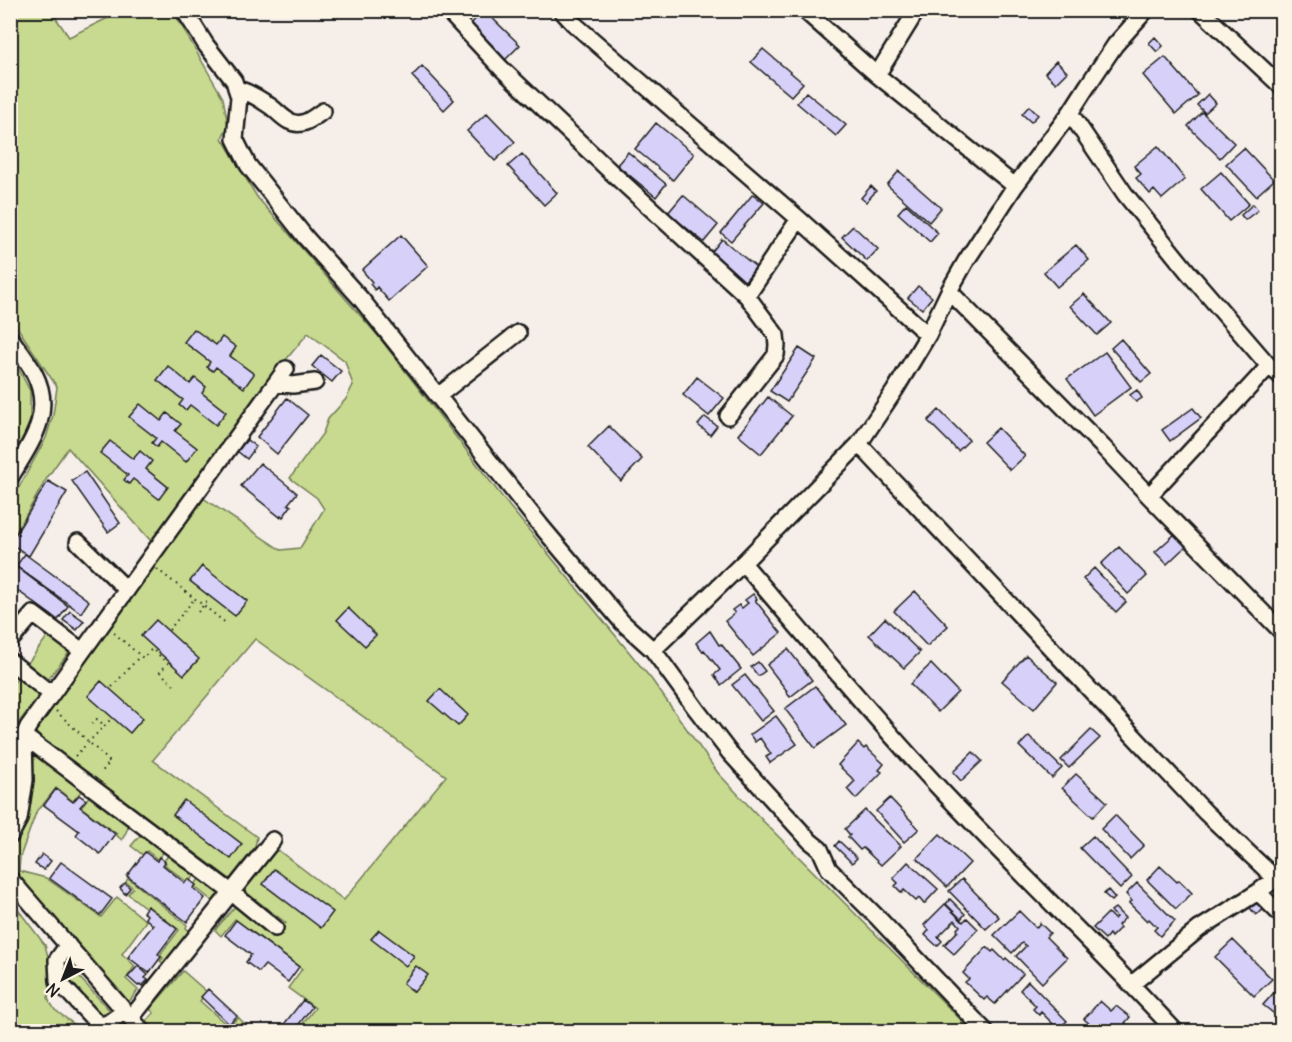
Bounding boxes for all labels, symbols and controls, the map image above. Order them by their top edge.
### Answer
north arrow [33,949,93,1009]
text: N [42,979,64,1001]

